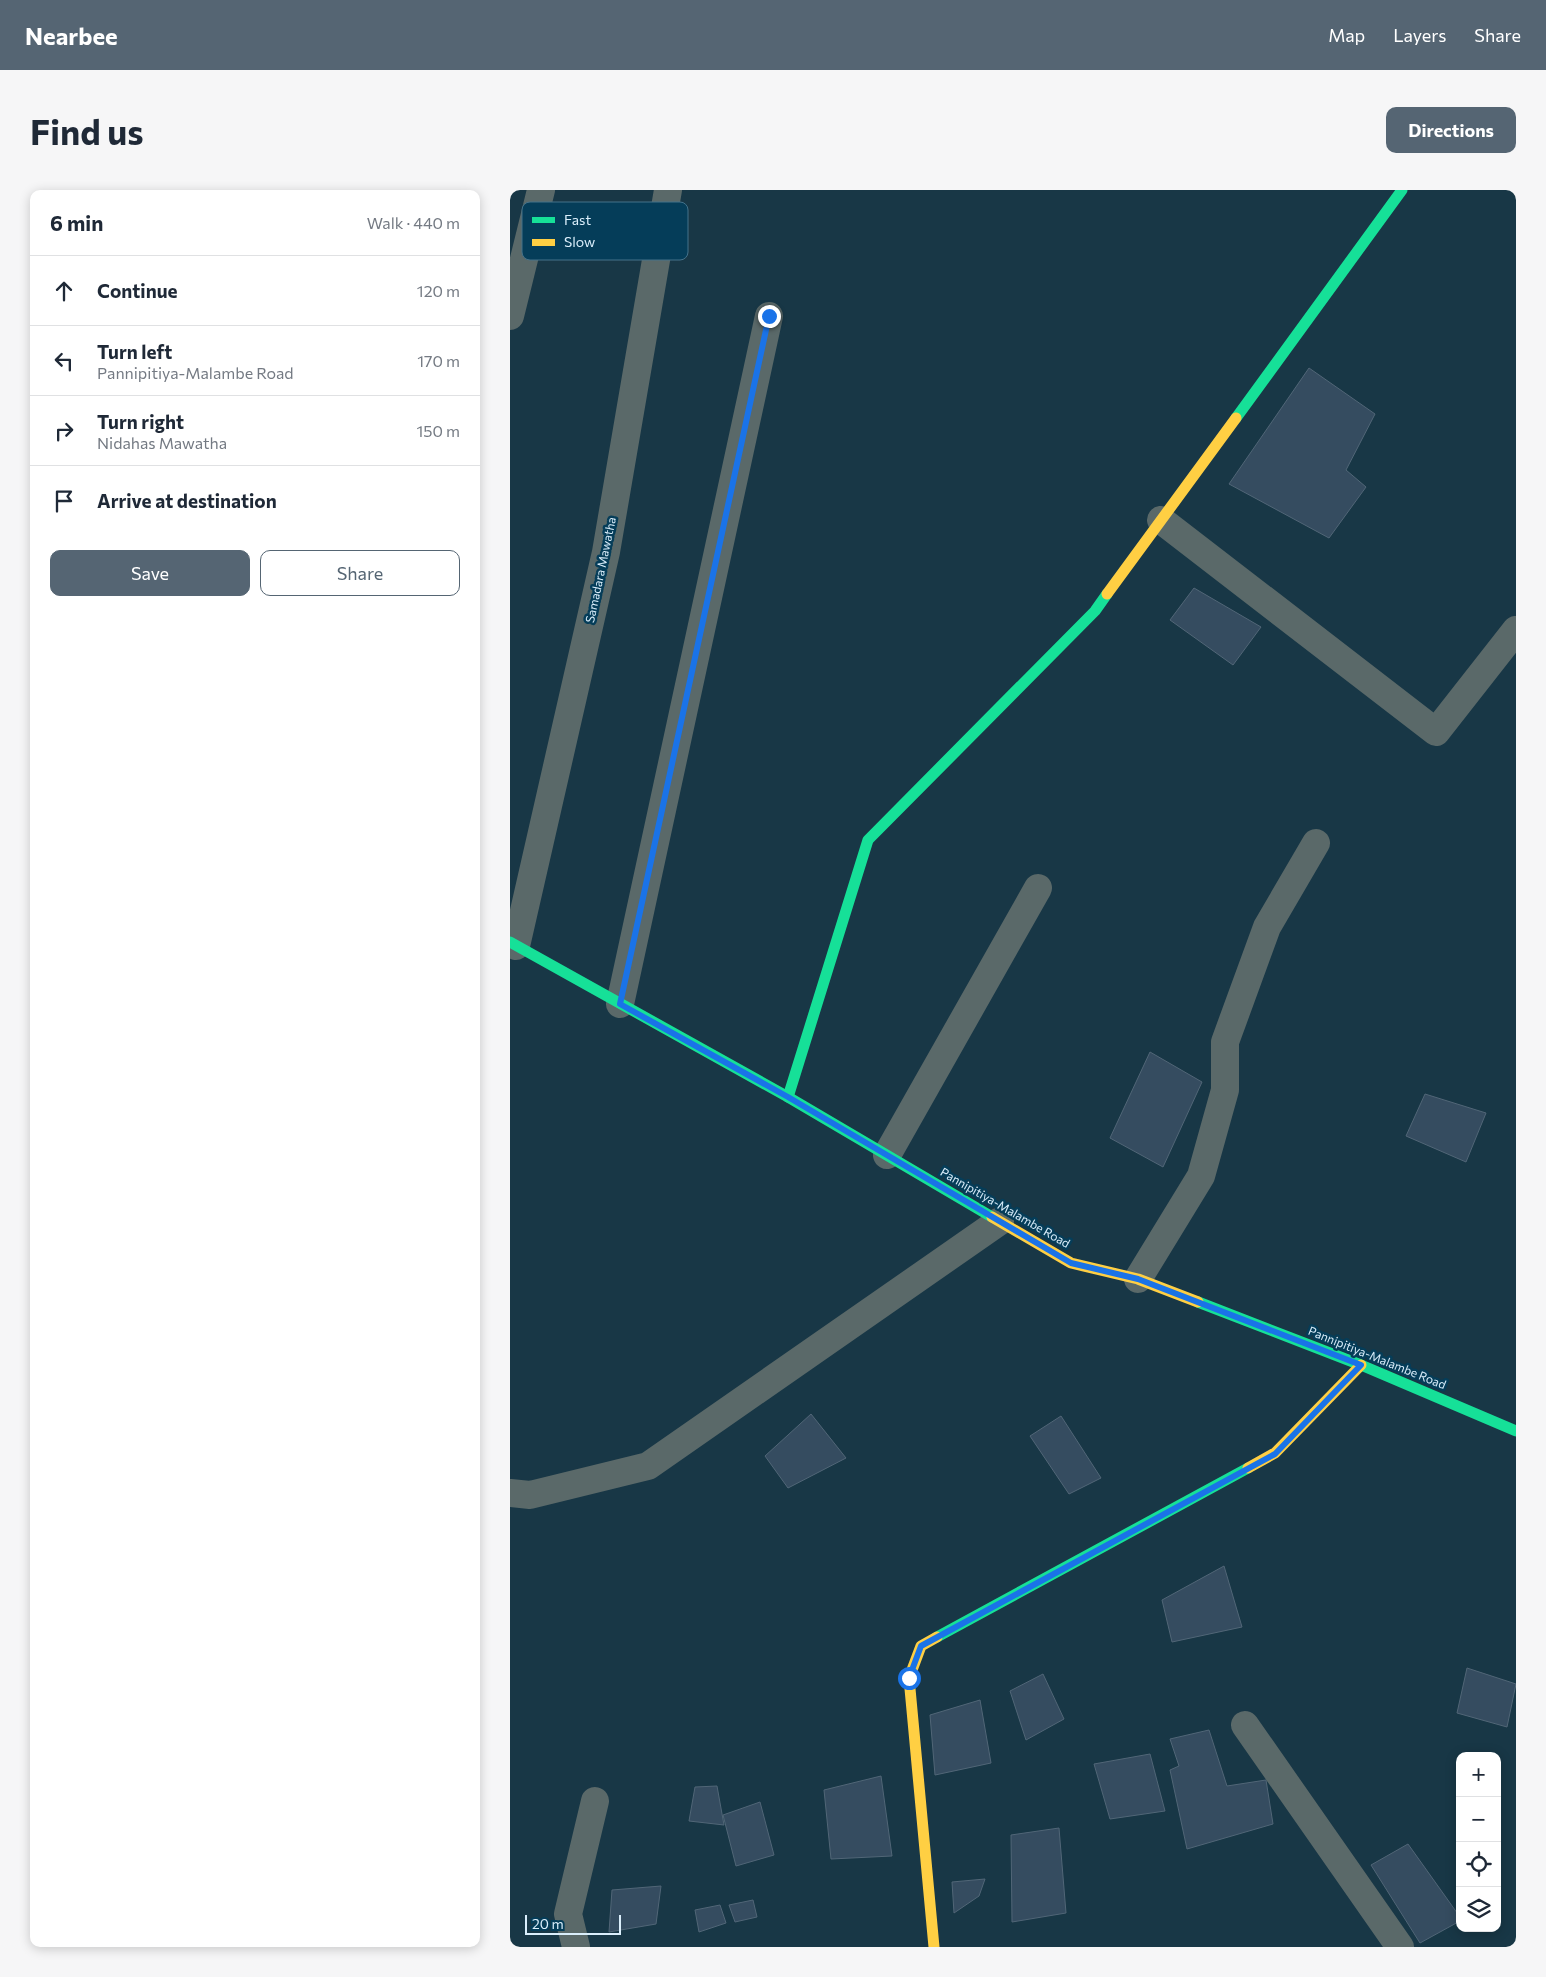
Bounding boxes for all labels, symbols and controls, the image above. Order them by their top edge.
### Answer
text: Nearbee [25,21,118,50]
text: Map [1328,24,1365,46]
text: Layers [1393,24,1446,46]
text: Share [1474,24,1521,46]
button: Directions [1386,107,1516,153]
text: Find us [30,109,144,152]
legend [522,202,688,260]
text: 6 min [50,210,103,235]
text: Fast [564,211,591,228]
text: Walk · 440 m [367,213,460,232]
text: Slow [564,233,595,250]
icon: ahead [50,277,78,305]
text: Continue [97,279,177,302]
text: 120 m [417,281,460,300]
route end [758,305,781,328]
text: Turn left [97,340,172,363]
icon: left [50,347,78,375]
text: 170 m [417,351,460,370]
text: Pannipitiya-Malambe Road [97,363,294,382]
text: Turn right [97,410,184,433]
icon: right [50,417,78,445]
text: 150 m [417,421,460,440]
text: Nidahas Mawatha [97,433,227,452]
icon: arrive [50,487,78,515]
text: Arrive at destination [97,489,277,512]
street label: Samadara Mawatha [582,516,618,624]
button: Save [50,550,250,596]
button: Share [260,550,460,596]
street label: Pannipitiya-Malambe Road [938,1164,1073,1250]
street label: Pannipitiya-Malambe Road [1306,1323,1448,1391]
route start [898,1667,921,1690]
map controls [1456,1752,1501,1932]
button: + [1456,1752,1501,1797]
button: − [1456,1797,1501,1842]
button: locate [1456,1842,1501,1887]
button: layers [1456,1887,1501,1932]
scale bar [525,1912,621,1935]
text: 20 m [532,1915,564,1932]

